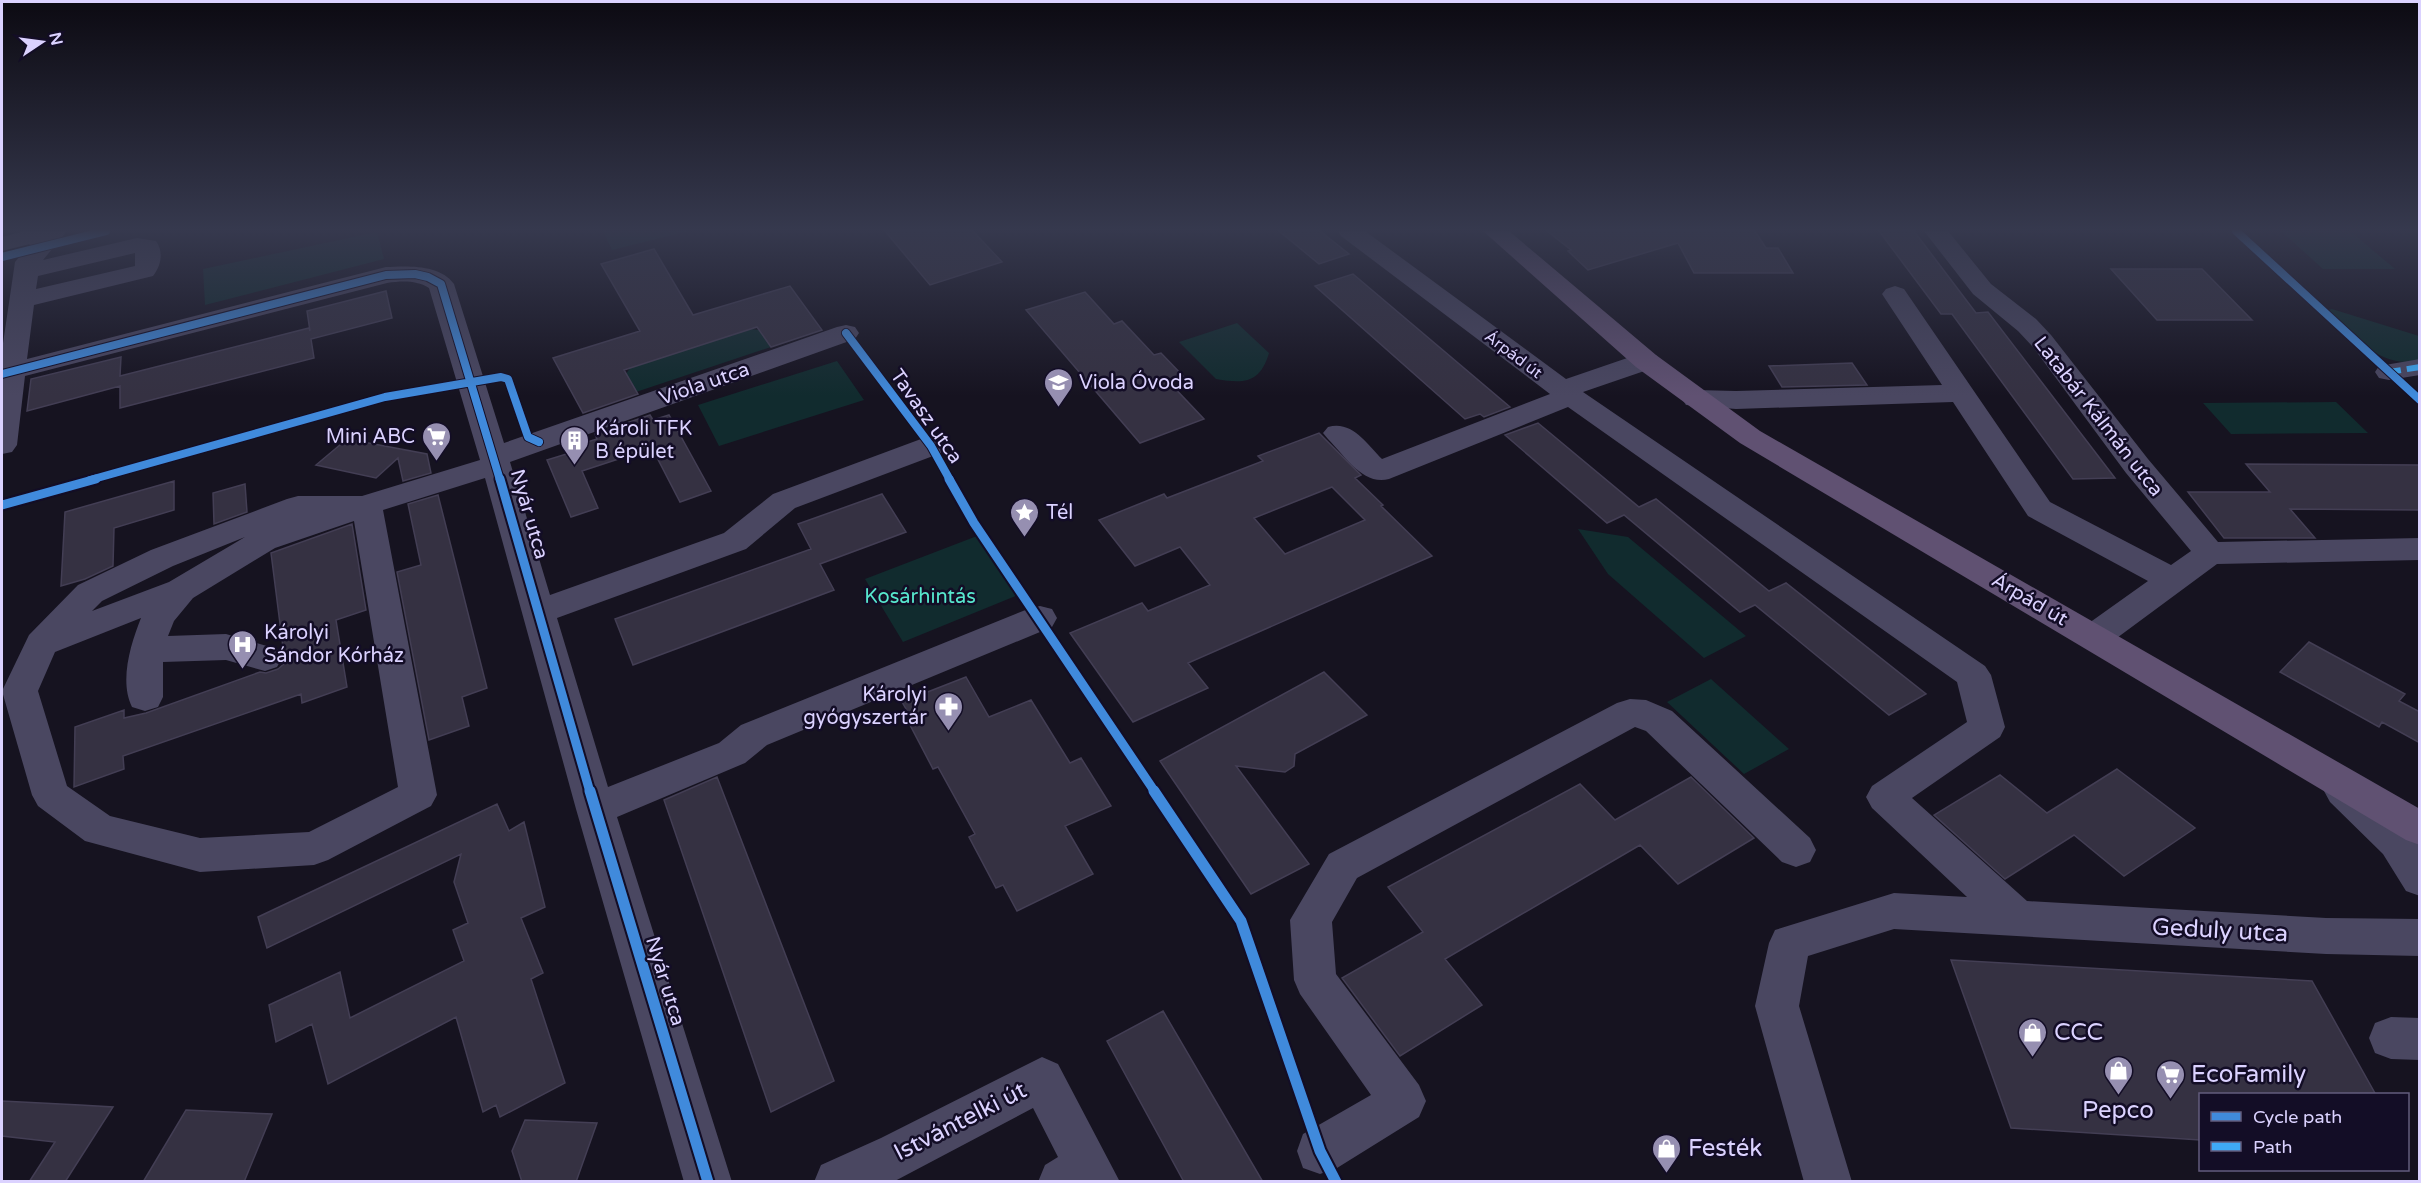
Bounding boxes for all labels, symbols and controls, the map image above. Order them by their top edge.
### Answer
north arrow [12,12,72,72]
text: N [44,30,67,47]
street label: Árpád út [1481,327,1546,383]
street label: Latabár Kálmán utca [2028,332,2168,501]
street label: Viola utca [656,357,753,411]
street label: Tavasz utca [885,365,967,468]
school or university icon: Viola Óvoda [1042,366,1074,408]
place label: Viola Óvoda [1079,370,1194,395]
place label: Károli TFK B épület [595,417,692,464]
supermarket icon: Mini ABC [420,420,452,462]
building icon: Károli TFK B épület [558,424,590,466]
place label: Mini ABC [326,425,415,449]
street label: Nyár utca [505,467,553,562]
place icon: Tél [1009,496,1041,538]
place label: Tél [1046,501,1073,525]
street label: Árpád út [1987,568,2073,631]
park label: Kosárhintás [864,585,976,609]
place label: Károlyi Sándor Kórház [264,621,404,668]
hospital icon: Károlyi Sándor Kórház [227,628,259,670]
place label: Károlyi gyógyszertár [803,683,927,730]
pharmacy icon: Károlyi gyógyszertár [932,690,964,732]
street label: Geduly utca [2151,912,2289,949]
street label: Nyár utca [640,934,690,1029]
shop icon: CCC [2017,1016,2049,1058]
place label: CCC [2054,1018,2103,1047]
shop icon: Pepco [2102,1054,2134,1096]
supermarket icon: EcoFamily [2154,1058,2186,1100]
place label: EcoFamily [2191,1060,2306,1089]
street label: Istvántelki út [889,1076,1031,1167]
legend [2199,1093,2409,1171]
place label: Pepco [2082,1096,2154,1125]
text: Cycle path [2253,1106,2342,1128]
shop icon: Festék [1651,1132,1683,1174]
place label: Festék [1688,1134,1762,1163]
text: Path [2253,1136,2292,1158]

